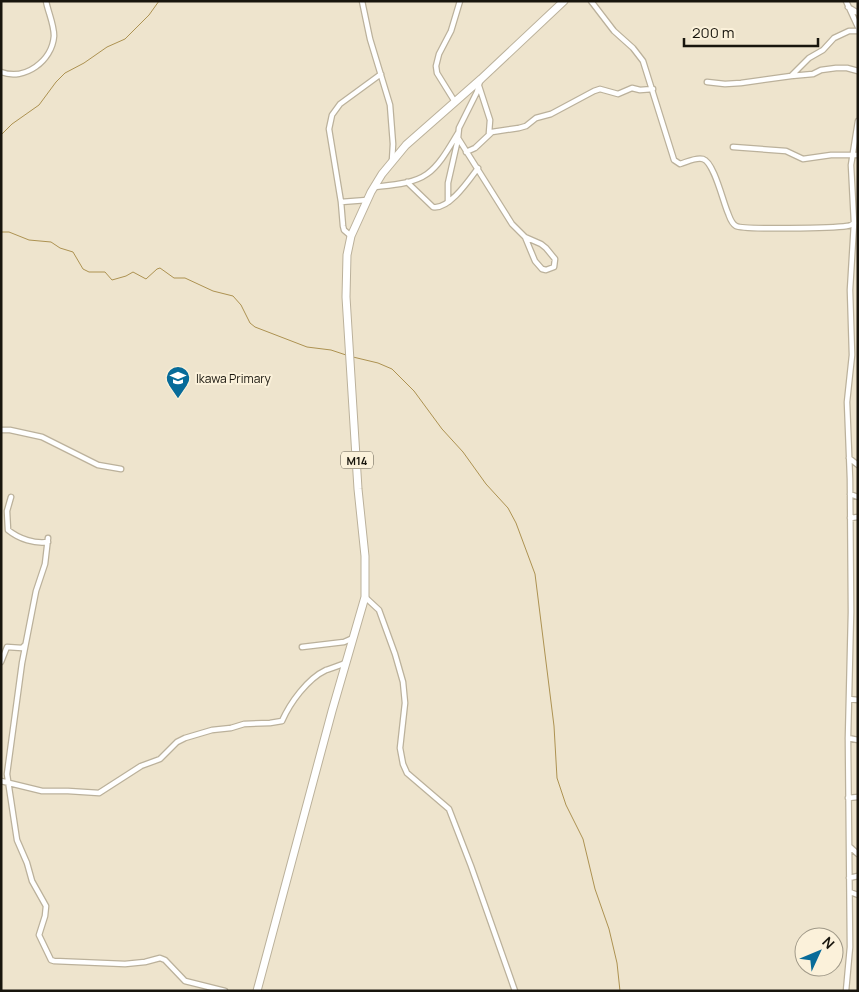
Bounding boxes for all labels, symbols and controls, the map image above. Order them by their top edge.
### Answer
scale bar [684,15,818,47]
text: 200 m [692,22,735,43]
school or university icon: Ikawa Primary [165,365,191,399]
place label: Ikawa Primary [196,370,272,387]
road number: M14 [341,452,373,468]
north arrow [794,927,844,977]
text: N [818,932,839,953]

